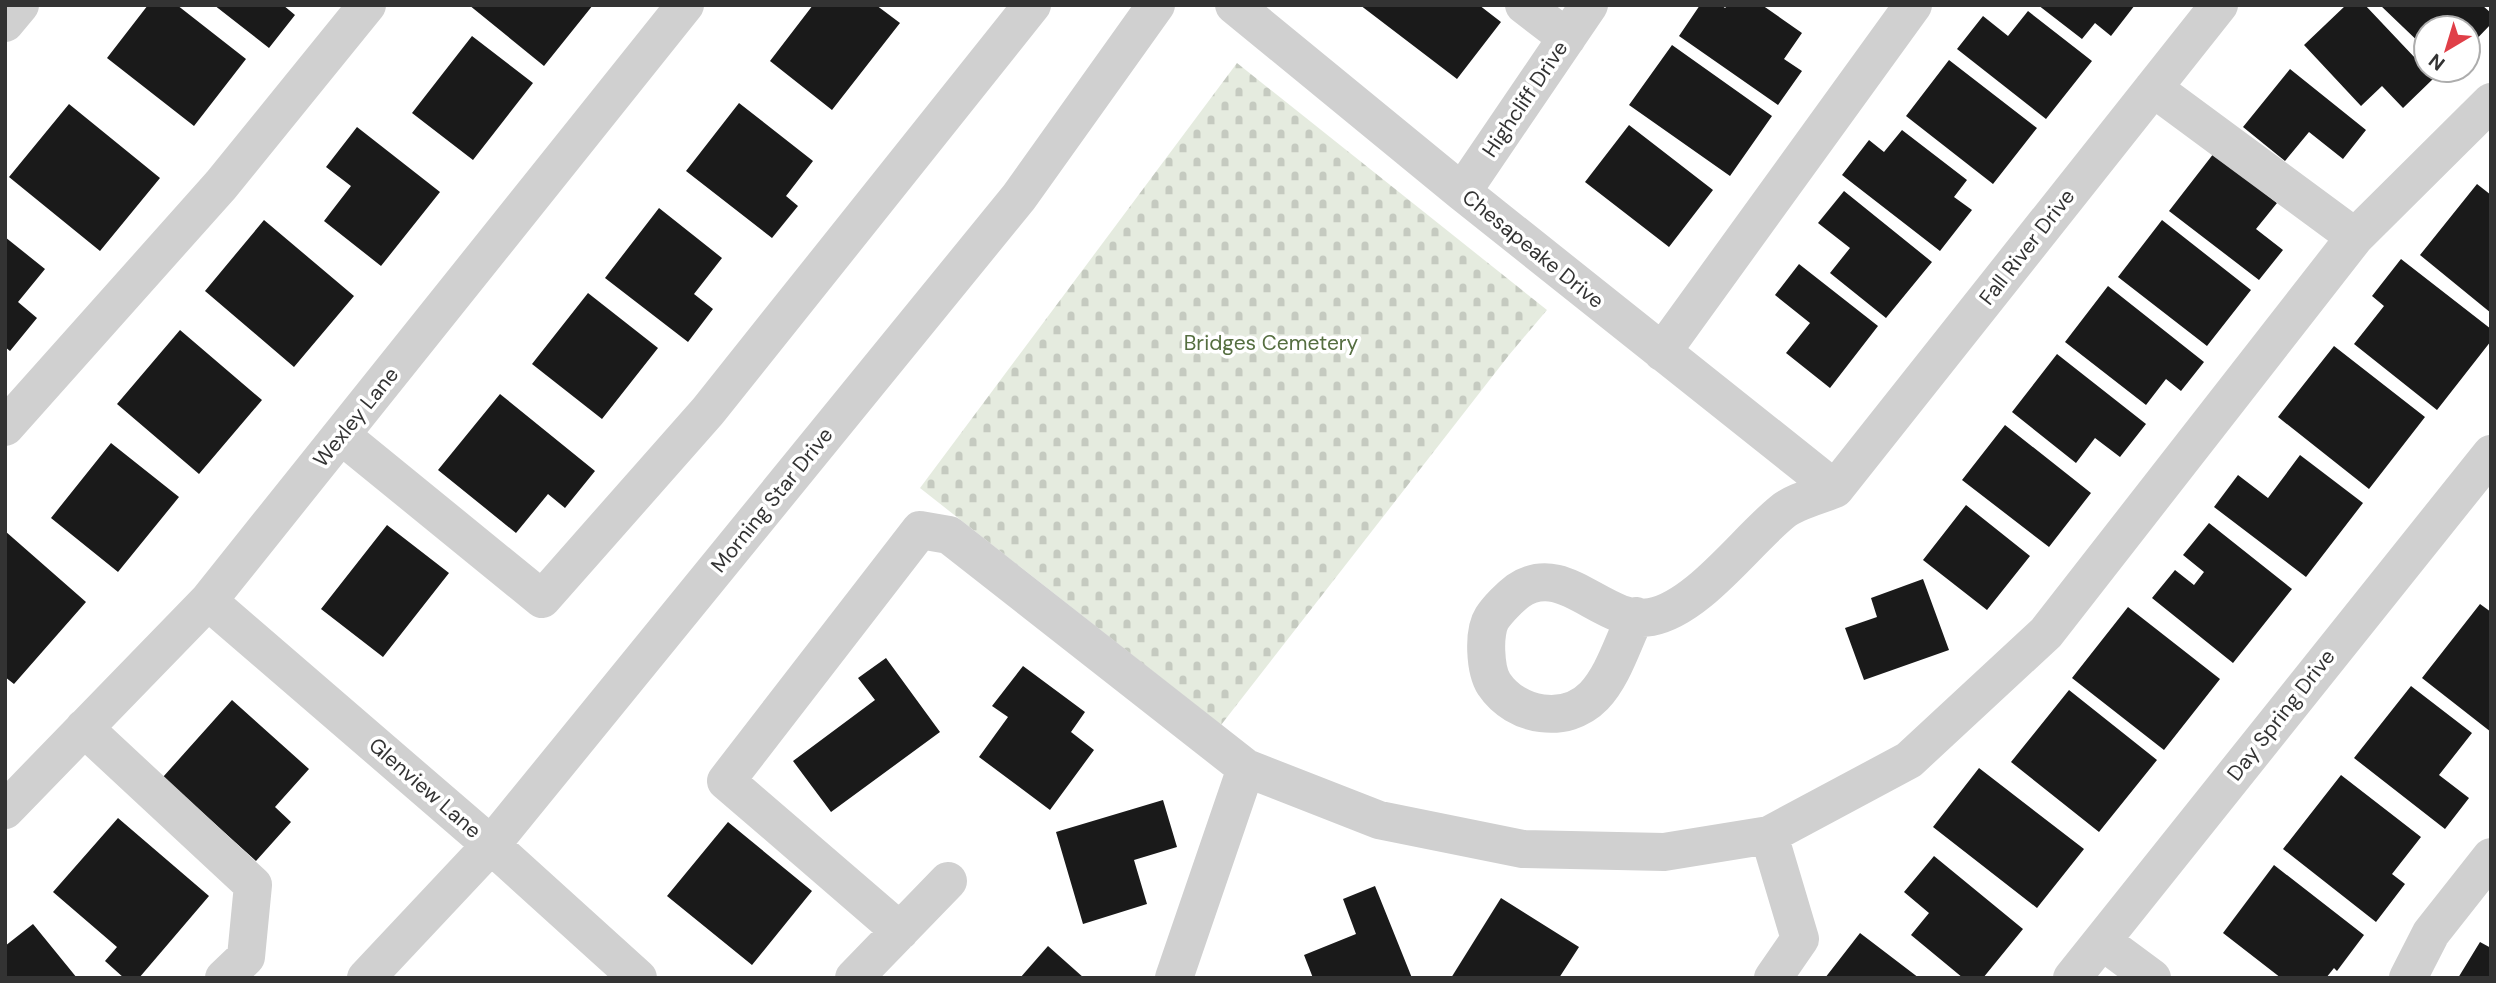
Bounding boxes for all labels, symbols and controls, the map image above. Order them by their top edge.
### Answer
north arrow [2412,14,2482,84]
street label: Highcliff Drive [1476,35,1574,163]
text: N [2424,48,2450,76]
street label: Chesapeake Drive [1456,183,1610,315]
street label: Fall River Drive [1973,183,2081,311]
park label: Bridges Cemetery [1184,329,1359,357]
street label: Wexley Lane [307,361,405,473]
street label: Morning Star Drive [705,421,839,578]
street label: Day Spring Drive [2221,643,2341,787]
street label: Glenview Lane [363,731,487,845]

